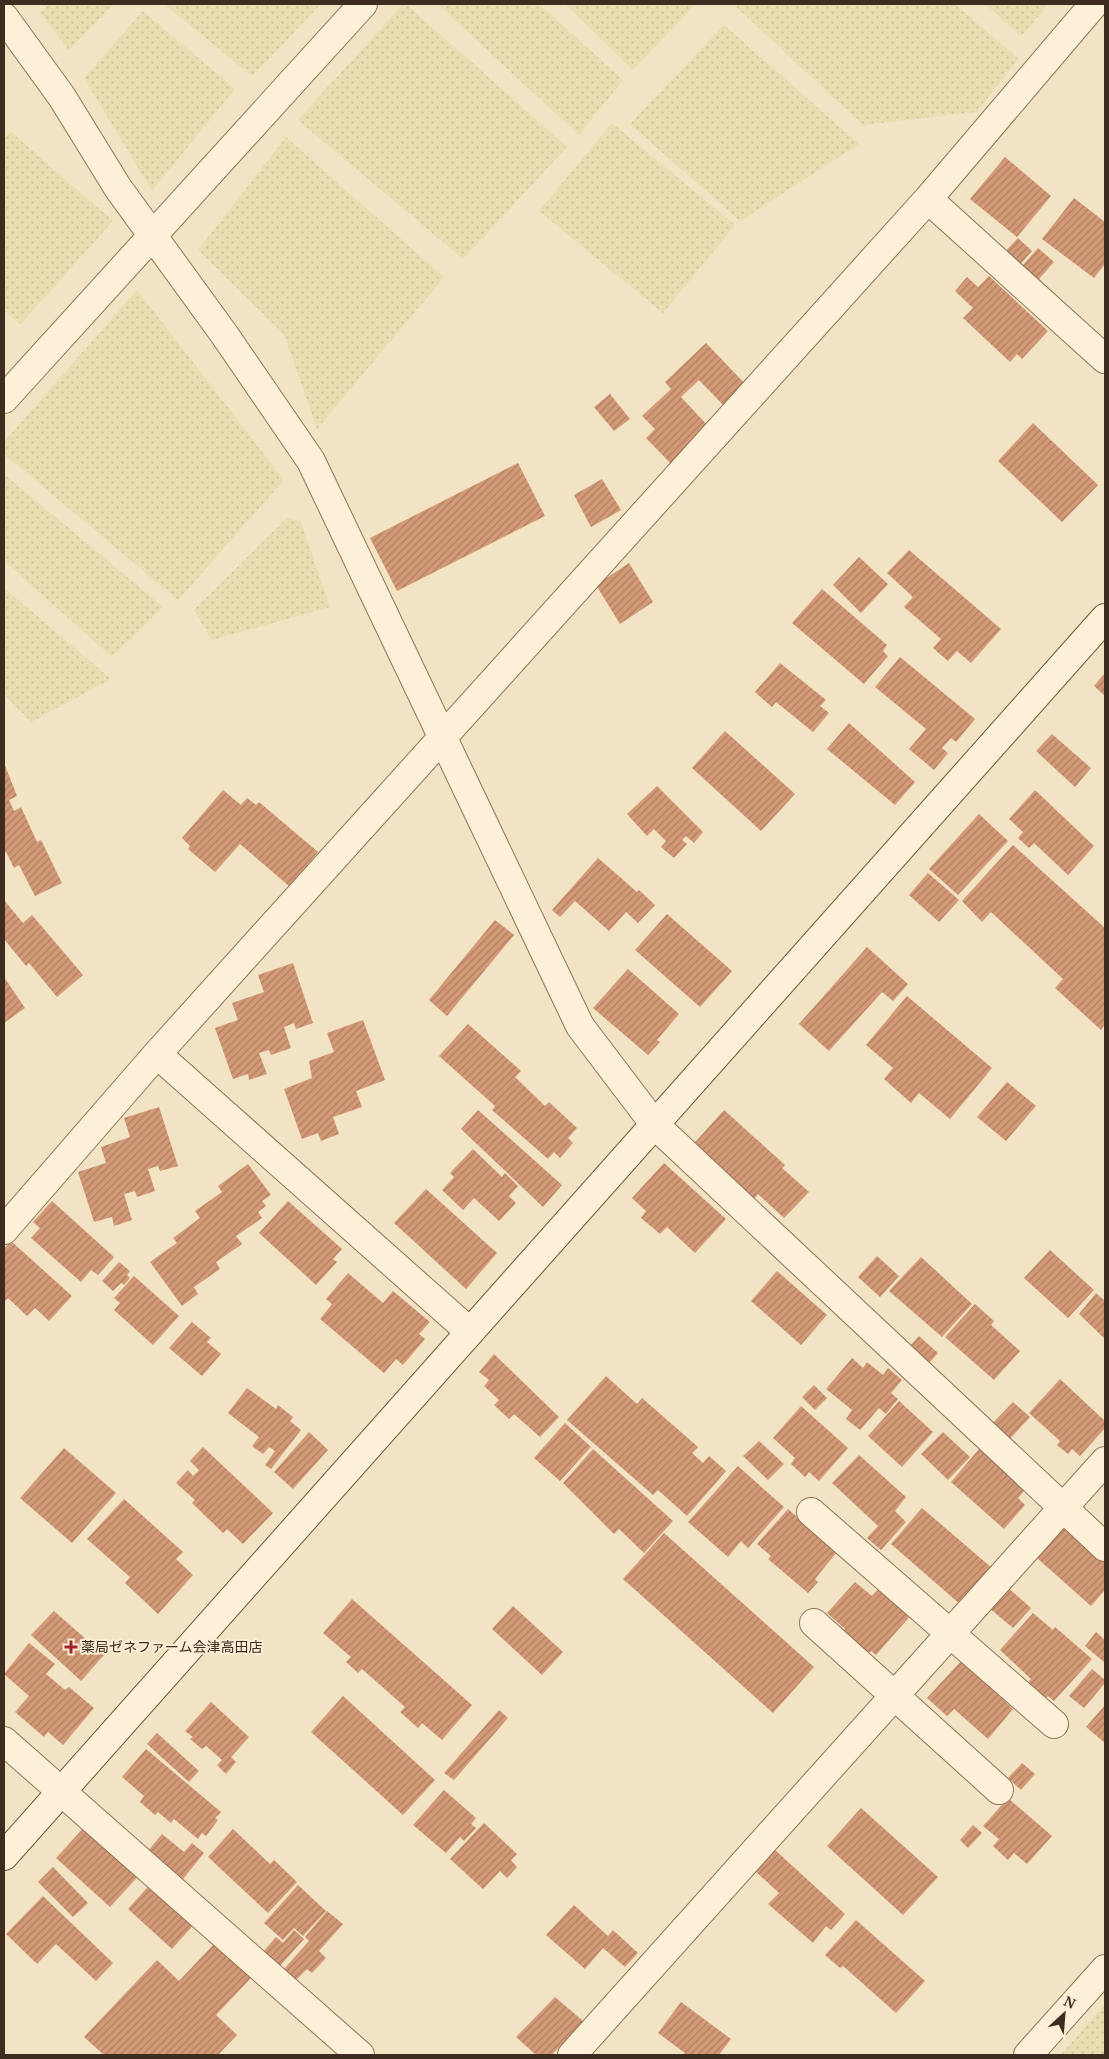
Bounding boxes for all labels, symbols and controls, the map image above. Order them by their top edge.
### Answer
place label: 薬局ゼネファーム会津高田店 [81,1637,263,1656]
marker: 薬局ゼネファーム会津高田店 [65,1641,77,1653]
north arrow [1039,1989,1089,2039]
text: N [1061,1991,1079,2013]

